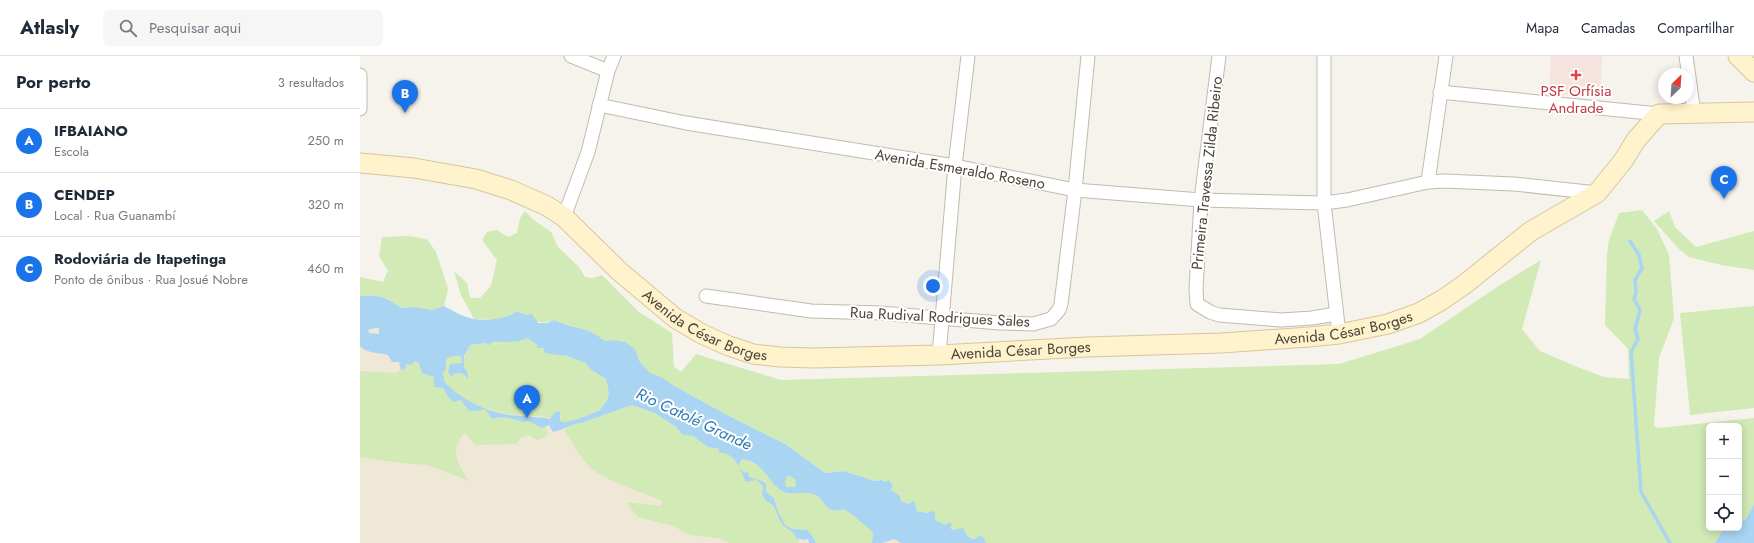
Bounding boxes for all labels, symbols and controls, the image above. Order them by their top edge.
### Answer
search box [103,10,383,46]
text: Atlasly [20,14,79,41]
icon: search [117,17,139,39]
text: Pesquisar aqui [149,17,241,39]
text: Mapa [1526,18,1559,38]
text: Camadas [1581,18,1635,38]
text: Compartilhar [1657,18,1734,38]
north arrow [1658,68,1694,104]
marker: PSF Orfísia Andrade [1570,69,1582,81]
text: Por perto [16,70,91,94]
text: 3 resultados [278,73,344,92]
street label: Primeira Travessa Zilda Ribeiro [1186,75,1228,271]
pin: B [392,80,418,113]
place label: PSF Orfísia Andrade [1541,80,1611,119]
text: IFBAIANO [54,120,128,142]
text: A [24,131,34,150]
text: 250 m [307,131,344,150]
text: Escola [54,142,89,161]
street label: Avenida Esmeraldo Roseno [873,143,1047,195]
pin: C [1711,166,1737,199]
text: CENDEP [54,184,115,206]
text: B [25,195,33,214]
text: 320 m [308,195,344,214]
text: Local · Rua Guanambí [54,206,176,225]
text: Rodoviária de Itapetinga [54,248,226,270]
text: C [24,259,34,278]
text: 460 m [307,259,344,278]
text: Ponto de ônibus · Rua Josué Nobre [54,270,248,289]
your location [923,276,943,296]
street label: Avenida César Borges [637,284,768,366]
street label: Rua Rudival Rodrigues Sales [850,301,1030,333]
street label: Avenida César Borges [1274,305,1416,350]
street label: Avenida César Borges [950,336,1091,365]
water label: Rio Catolé Grande [632,382,756,456]
pin: A [514,385,540,418]
map controls [1706,423,1742,531]
button: + [1706,423,1742,459]
button: − [1706,459,1742,495]
button: locate [1706,495,1742,531]

